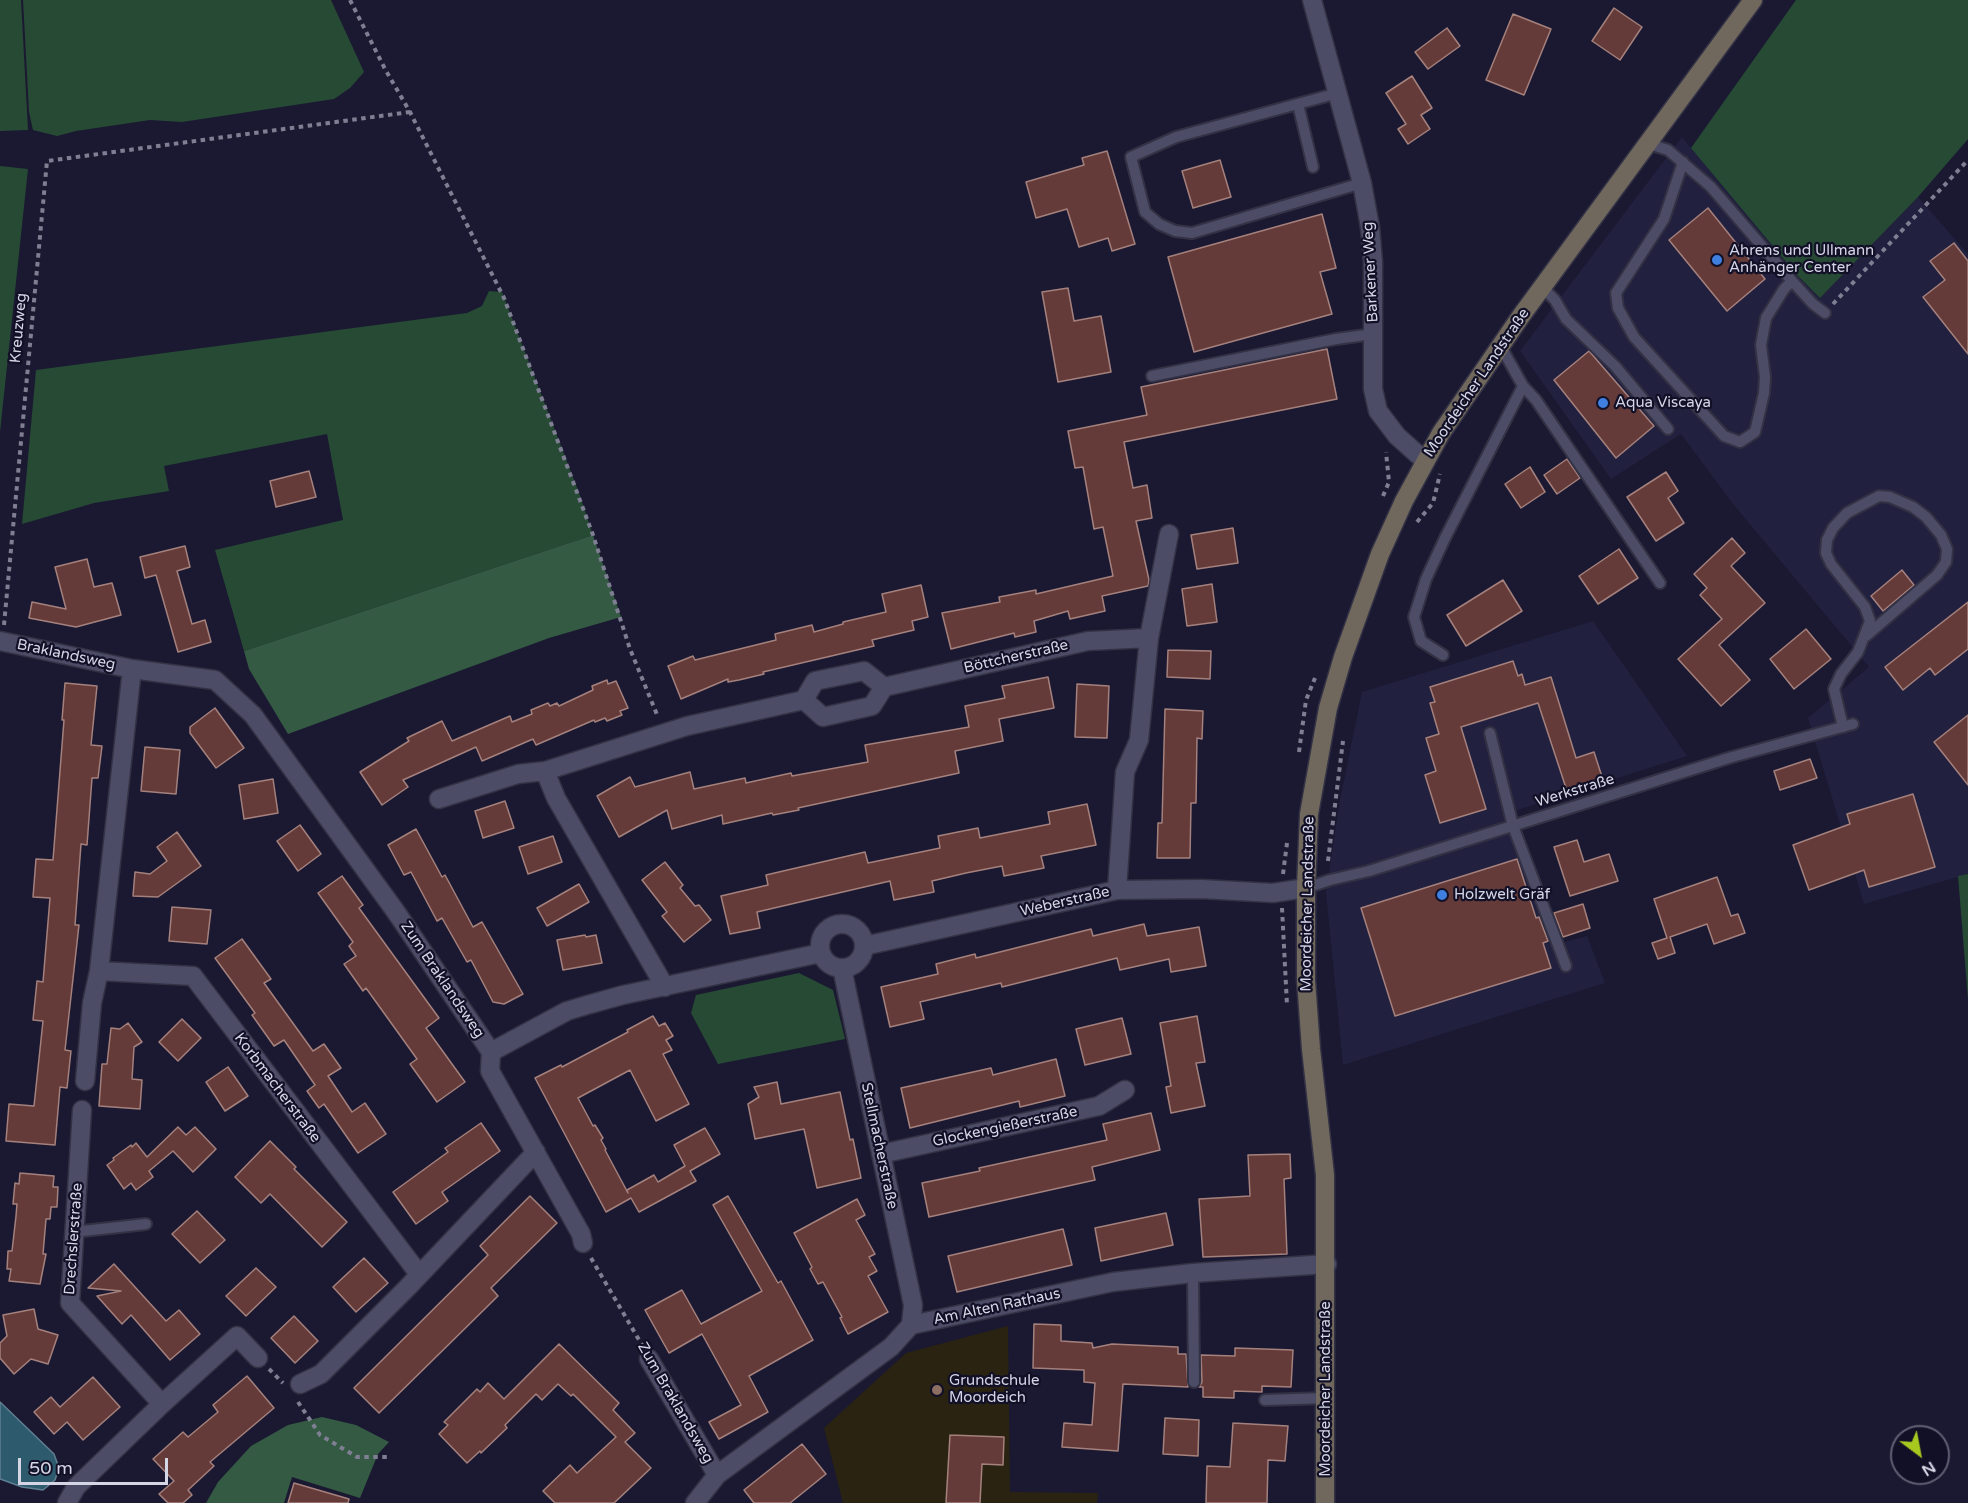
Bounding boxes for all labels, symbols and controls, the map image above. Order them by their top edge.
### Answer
street label: Barkener Weg [1359,221,1383,323]
place label: Ahrens und Ullmann Anhänger Center [1729,242,1874,277]
marker: Ahrens und Ullmann Anhänger Center [1710,253,1724,267]
street label: Kreuzweg [7,292,31,364]
street label: Moordeicher Landstraße [1421,305,1533,461]
place label: Aqua Viscaya [1615,394,1711,412]
marker: Aqua Viscaya [1596,396,1610,410]
street label: Braklandsweg [15,636,117,674]
street label: Böttcherstraße [962,636,1070,678]
street label: Werkstraße [1533,770,1617,812]
street label: Moordeicher Landstraße [1297,816,1319,992]
street label: Weberstraße [1018,883,1112,921]
place label: Holzwelt Gräf [1454,886,1550,904]
marker: Holzwelt Gräf [1435,888,1449,902]
street label: Zum Braklandsweg [396,918,488,1042]
street label: Korbmacherstraße [230,1030,324,1146]
street label: Stellmacherstraße [857,1081,901,1211]
street label: Glockengießerstraße [931,1103,1079,1151]
street label: Drechslerstraße [61,1182,87,1296]
street label: Am Alten Rathaus [932,1285,1062,1329]
street label: Moordeicher Landstraße [1317,1301,1335,1477]
street label: Zum Braklandsweg [633,1339,717,1467]
place label: Grundschule Moordeich [949,1372,1039,1407]
marker: Grundschule Moordeich [930,1383,944,1397]
north arrow [1890,1425,1950,1485]
scale bar [21,1446,171,1484]
text: 50 m [29,1457,73,1479]
text: N [1918,1457,1939,1480]

